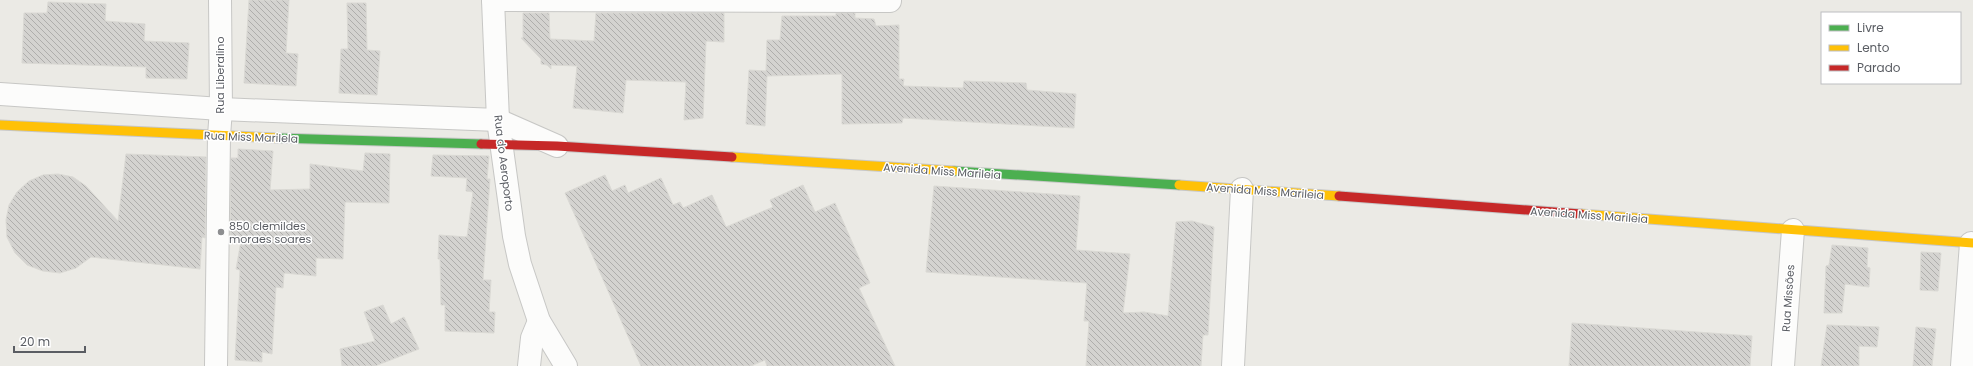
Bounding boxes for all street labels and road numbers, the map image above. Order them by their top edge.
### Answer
street label: Rua Liberalino [212,37,228,113]
street label: Rua do Aeroporto [490,114,518,212]
street label: Rua Miss Marilela [204,127,298,147]
street label: Avenida Miss Marileia [883,159,1001,183]
street label: Avenida Miss Marileia [1206,179,1324,203]
street label: Avenida Miss Marileia [1530,203,1648,227]
street label: Rua Missões [1778,264,1798,332]

